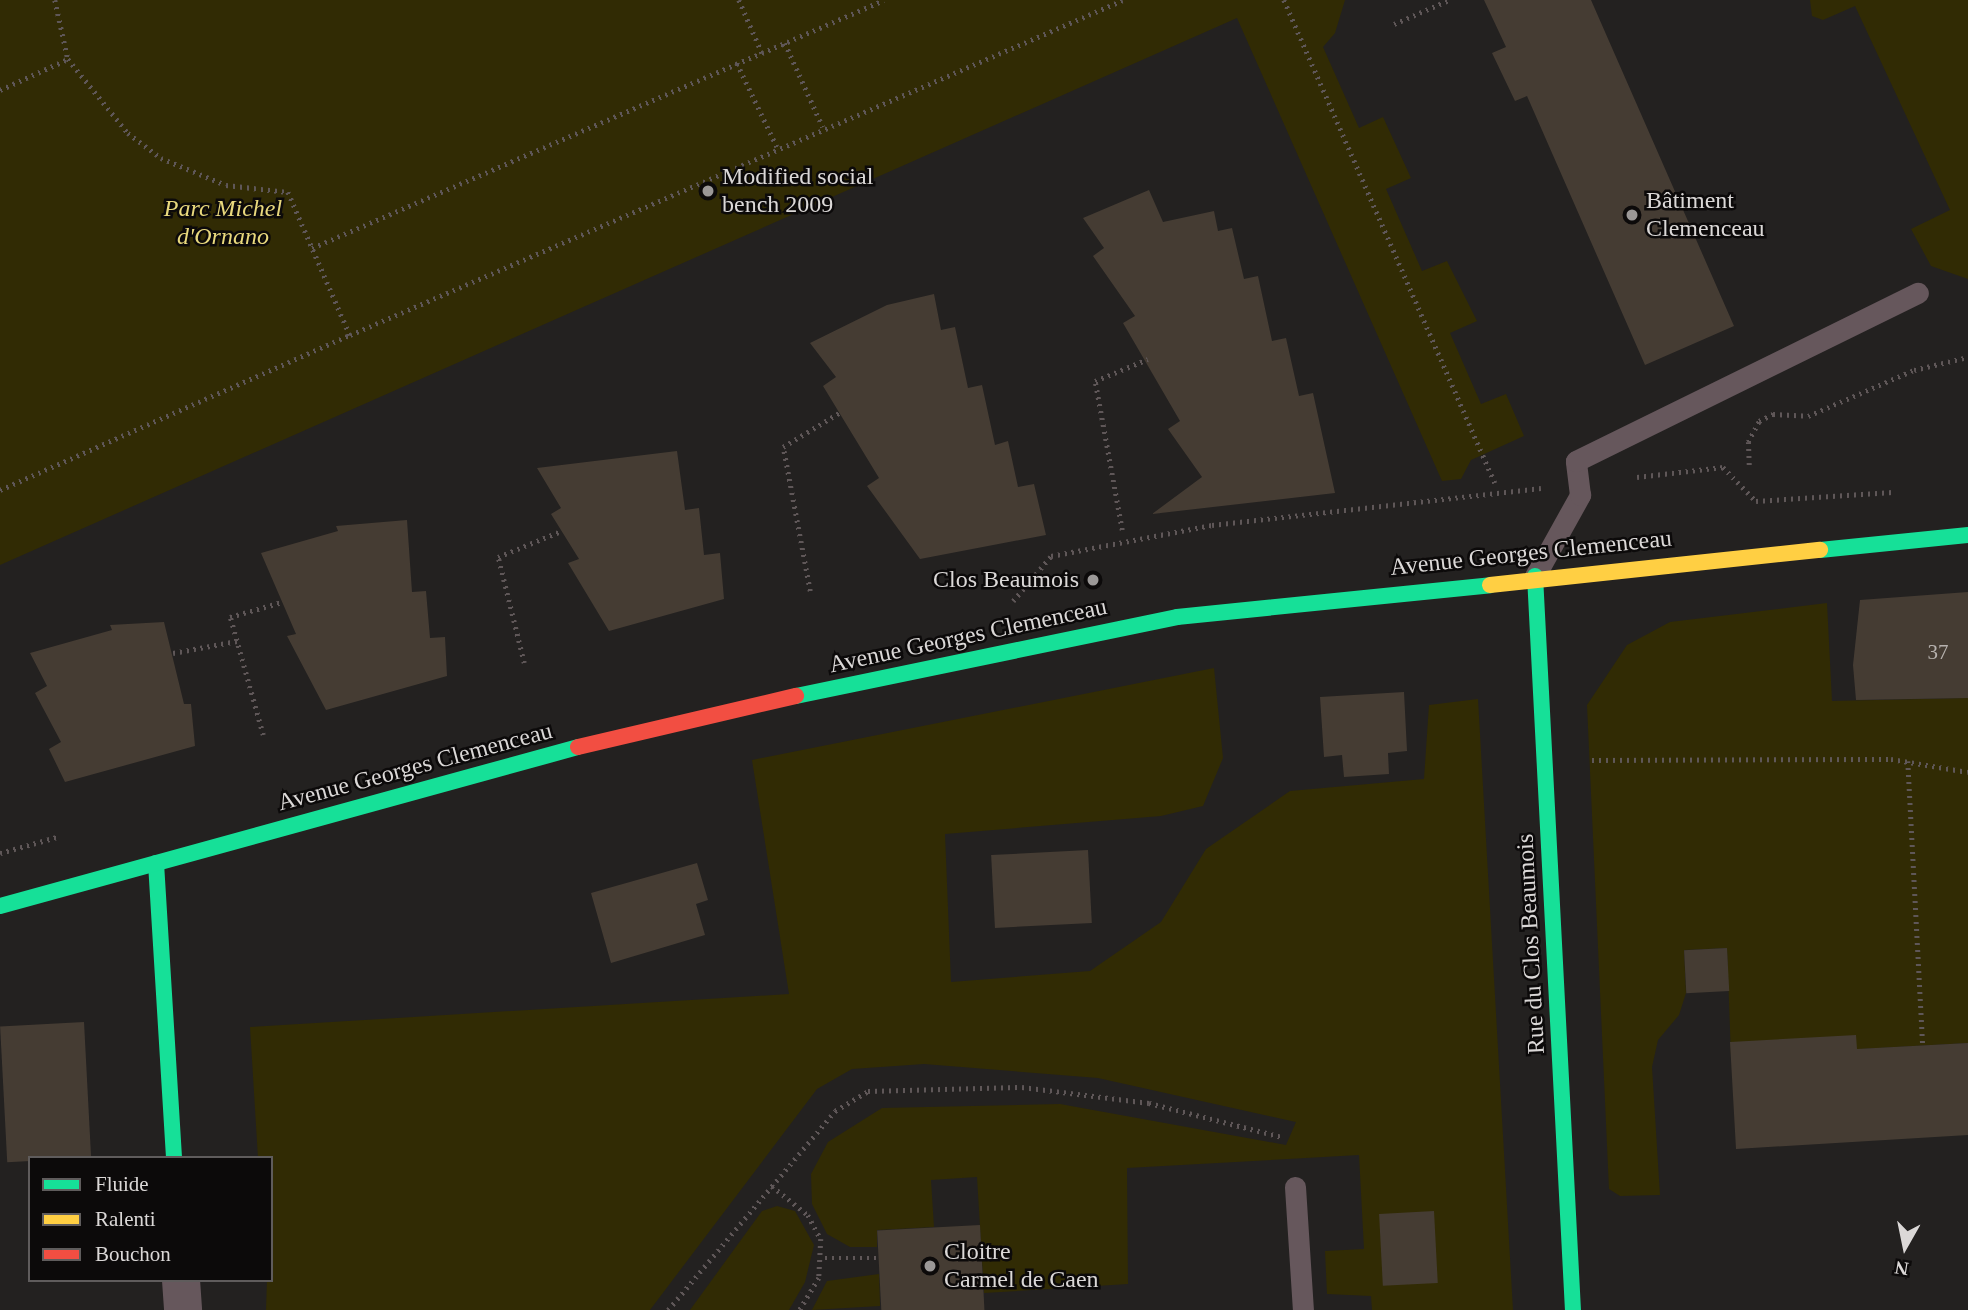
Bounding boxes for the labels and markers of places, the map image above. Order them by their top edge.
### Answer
place label: Modified social bench 2009 [722,163,873,219]
marker: Modified social bench 2009 [700,183,716,199]
place label: Bâtiment Clemenceau [1646,187,1765,243]
marker: Bâtiment Clemenceau [1624,207,1640,223]
place label: Clos Beaumois [933,566,1079,594]
marker: Clos Beaumois [1085,572,1101,588]
place label: Cloitre Carmel de Caen [944,1238,1099,1294]
marker: Cloitre Carmel de Caen [922,1258,938,1274]

